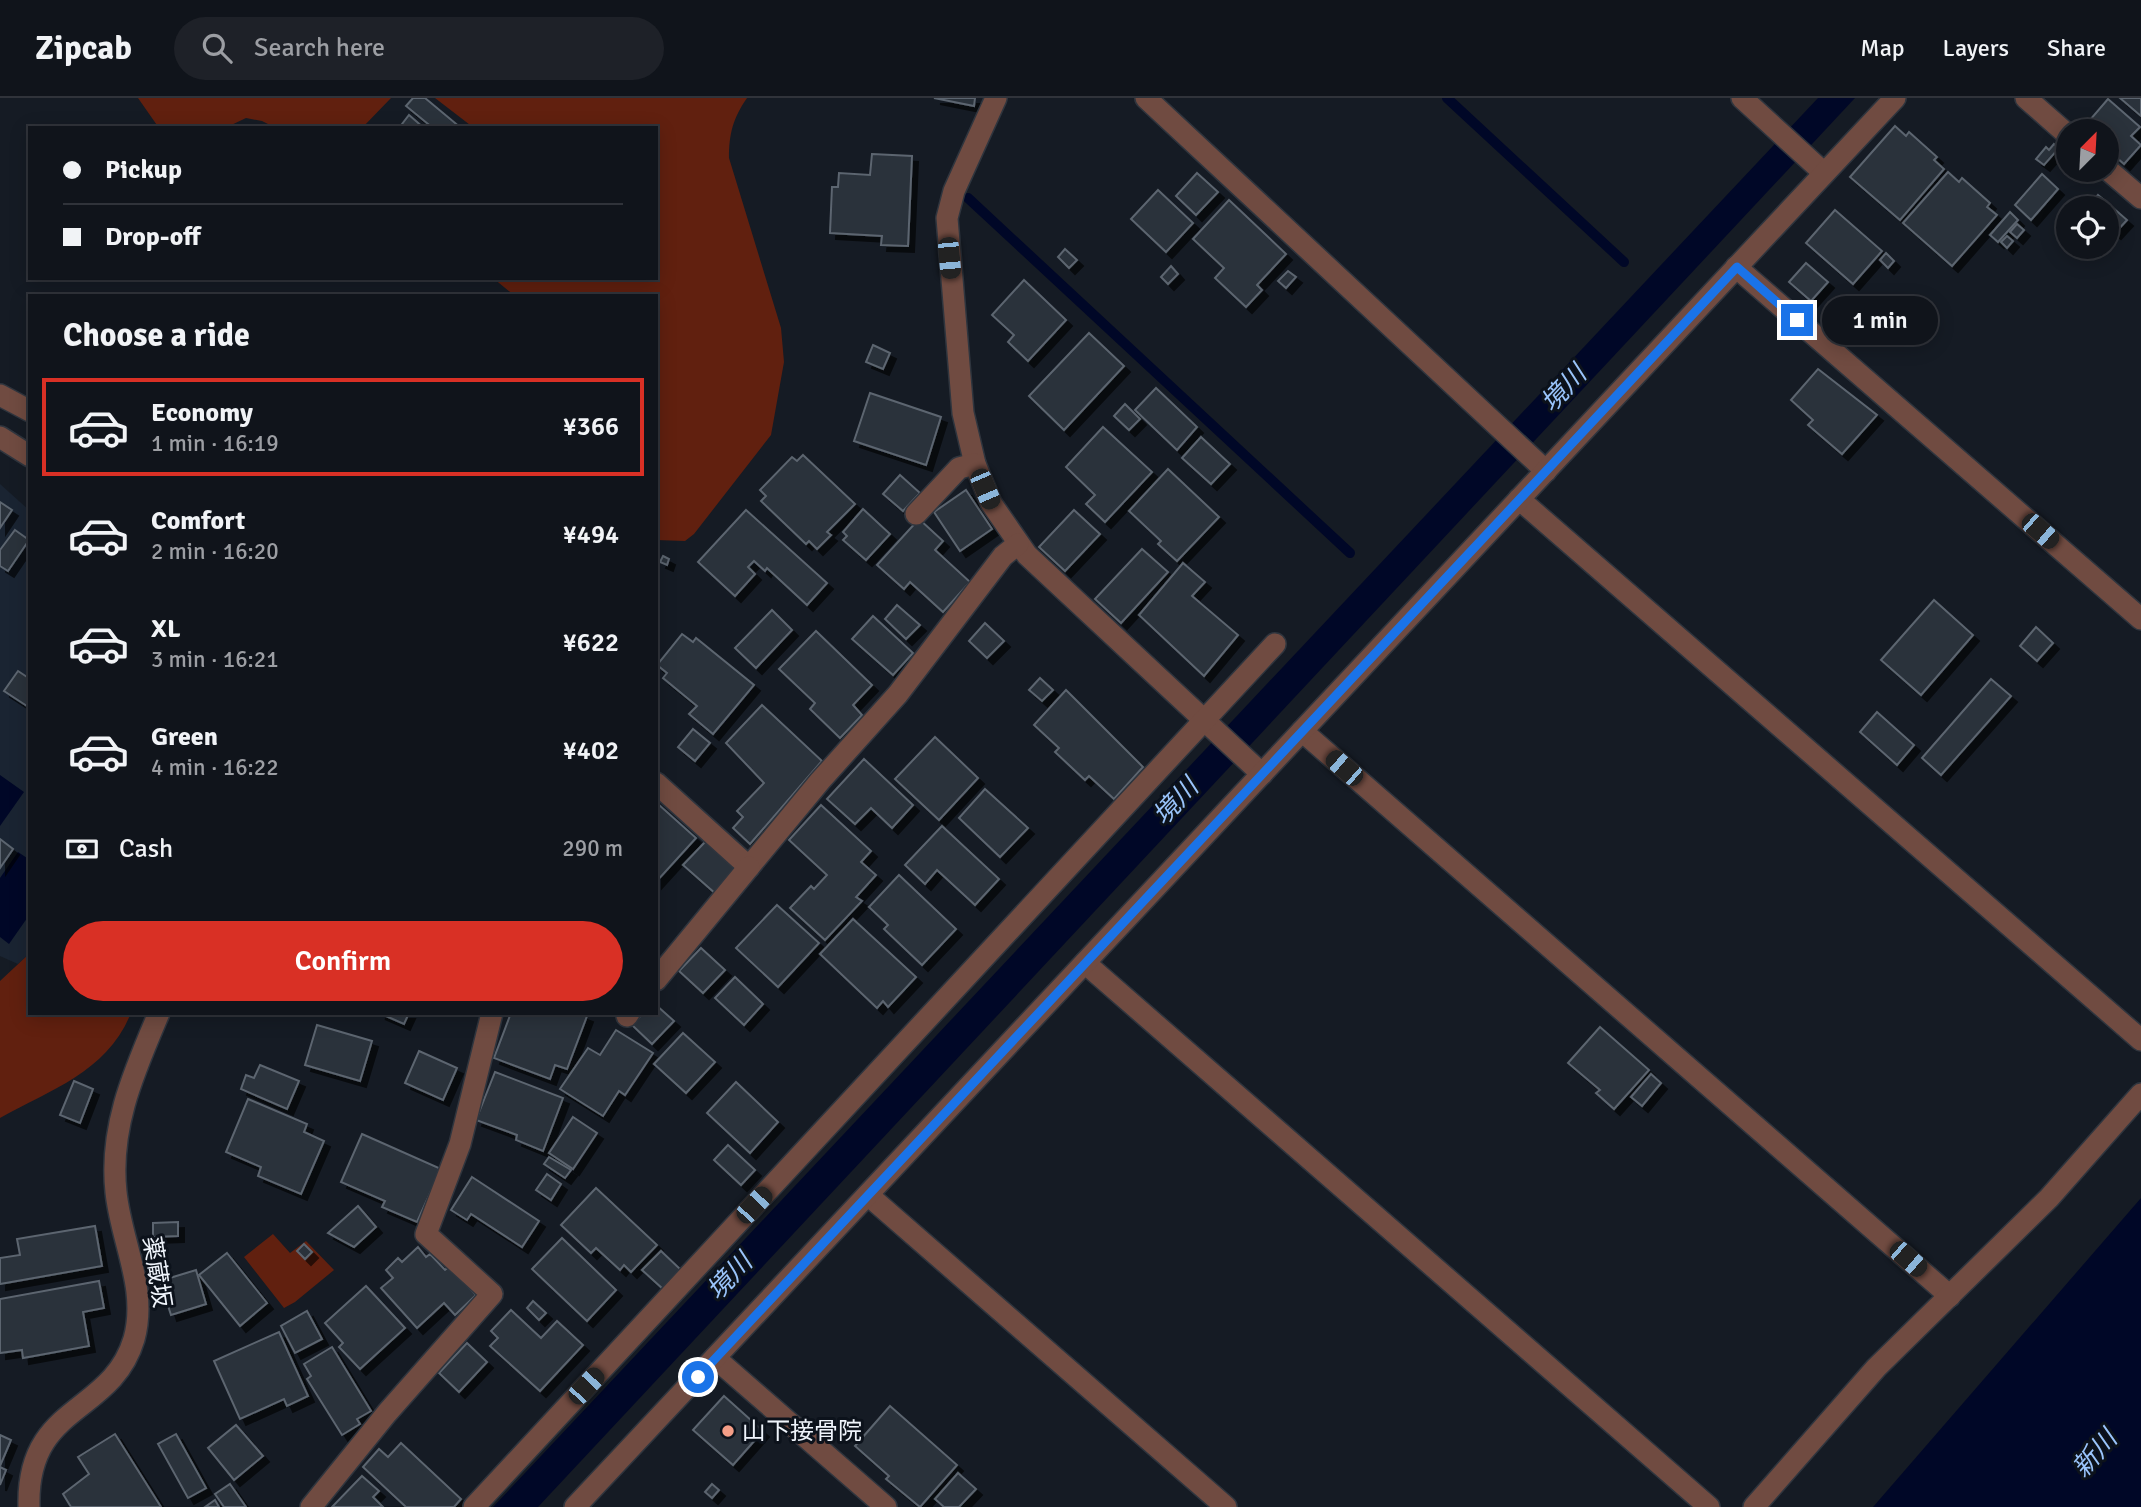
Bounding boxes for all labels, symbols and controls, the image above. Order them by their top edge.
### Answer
search box [174,17,664,80]
text: Zipcab [35,28,132,69]
icon: search [198,29,236,67]
text: Search here [254,32,385,64]
text: Map [1860,33,1905,63]
text: Layers [1943,33,2009,63]
text: Share [2047,33,2106,63]
north arrow [2056,119,2119,182]
map controls [2056,119,2119,259]
text: Pickup [105,154,182,186]
button: locate [2056,196,2119,259]
text: Drop-off [105,221,201,253]
car [937,236,962,280]
callout: 1 min [1822,296,1937,344]
route end [1781,304,1813,336]
text: 1 min [1852,306,1908,335]
text: Choose a ride [63,316,250,355]
water label: 境川 [1535,357,1595,419]
icon: car [67,396,130,459]
text: Economy [151,397,253,429]
text: ¥366 [563,411,619,443]
text: 1 min · 16:19 [151,429,279,458]
car [968,466,1003,512]
icon: car [67,504,130,567]
text: Comfort [151,505,245,537]
car [2018,509,2063,553]
text: ¥494 [563,519,619,551]
text: 2 min · 16:20 [151,537,279,566]
icon: car [67,612,130,675]
text: XL [151,613,181,645]
text: ¥622 [563,627,619,659]
text: 3 min · 16:21 [151,645,279,674]
icon: car [67,720,130,783]
text: Green [151,721,218,753]
text: ¥402 [563,735,619,767]
car [1322,746,1367,790]
text: 4 min · 16:22 [151,753,279,782]
water label: 境川 [1147,770,1207,832]
icon: cash [63,830,101,868]
text: Cash [119,833,173,865]
text: 290 m [562,834,623,863]
button: Confirm [63,921,623,1001]
car [732,1182,777,1228]
street label: 薬蔵坂 [137,1234,177,1310]
car [1886,1237,1931,1281]
water label: 境川 [701,1245,761,1307]
route start [682,1361,714,1393]
car [564,1363,609,1409]
place label: 山下接骨院 [742,1416,862,1446]
water label: 新川 [2066,1422,2126,1484]
marker: 山下接骨院 [720,1423,736,1439]

